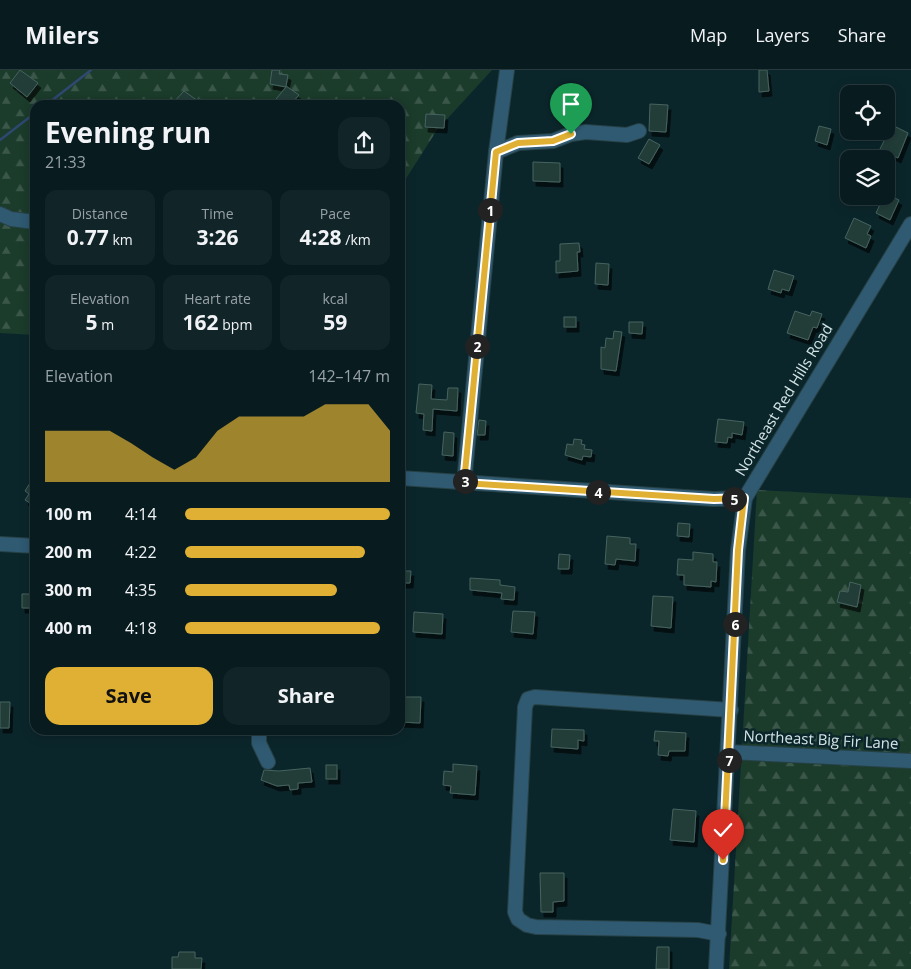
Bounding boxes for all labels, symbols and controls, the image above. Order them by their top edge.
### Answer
text: Milers [25,18,99,51]
text: Map [690,23,727,47]
text: Layers [755,23,810,47]
text: Share [838,23,886,47]
pin [550,83,592,134]
map controls [840,85,895,205]
button: locate [840,85,895,140]
icon: arrive [557,90,585,118]
text: Evening run [45,113,211,151]
button: share [338,117,390,169]
button: layers [840,150,895,205]
text: 21:33 [45,151,86,173]
pin: 1 [478,198,502,222]
text: 1 [486,201,495,220]
text: Distance [72,204,128,223]
text: Time [201,204,234,223]
text: Pace [320,204,351,223]
text: 0.77 [67,223,109,251]
text: 3:26 [196,223,239,251]
text: 4:28 [300,223,342,251]
text: km [109,230,133,249]
text: /km [342,230,371,249]
text: Elevation [70,289,130,308]
text: Heart rate [184,289,251,308]
text: kcal [322,289,348,308]
text: 5 [86,308,98,336]
text: 162 [183,308,219,336]
text: 59 [323,308,347,336]
text: m [98,315,114,334]
text: bpm [219,315,252,334]
street label: Northeast Red Hills Road [730,320,837,479]
pin: 2 [464,334,490,358]
text: 2 [473,337,482,356]
text: Elevation [45,365,113,387]
text: 142–147 m [308,365,390,387]
pin: 3 [452,468,478,494]
text: 3 [461,472,470,491]
pin: 4 [586,480,610,504]
text: 4 [594,483,603,502]
pin: 5 [722,486,746,512]
text: 5 [730,490,739,509]
text: 100 m [45,503,92,525]
text: 4:14 [125,503,157,525]
text: 200 m [45,541,92,563]
text: 4:22 [125,541,157,563]
text: 300 m [45,579,92,601]
text: 4:35 [125,579,157,601]
pin: 6 [722,612,748,636]
text: 6 [731,615,740,634]
text: 400 m [45,617,92,639]
text: 4:18 [125,617,157,639]
button: Save [45,667,213,725]
button: Share [223,667,390,725]
street label: Northeast Big Fir Lane [743,725,899,753]
pin: 7 [716,748,742,772]
text: 7 [725,751,734,770]
pin [702,809,744,860]
icon: check [709,816,737,844]

